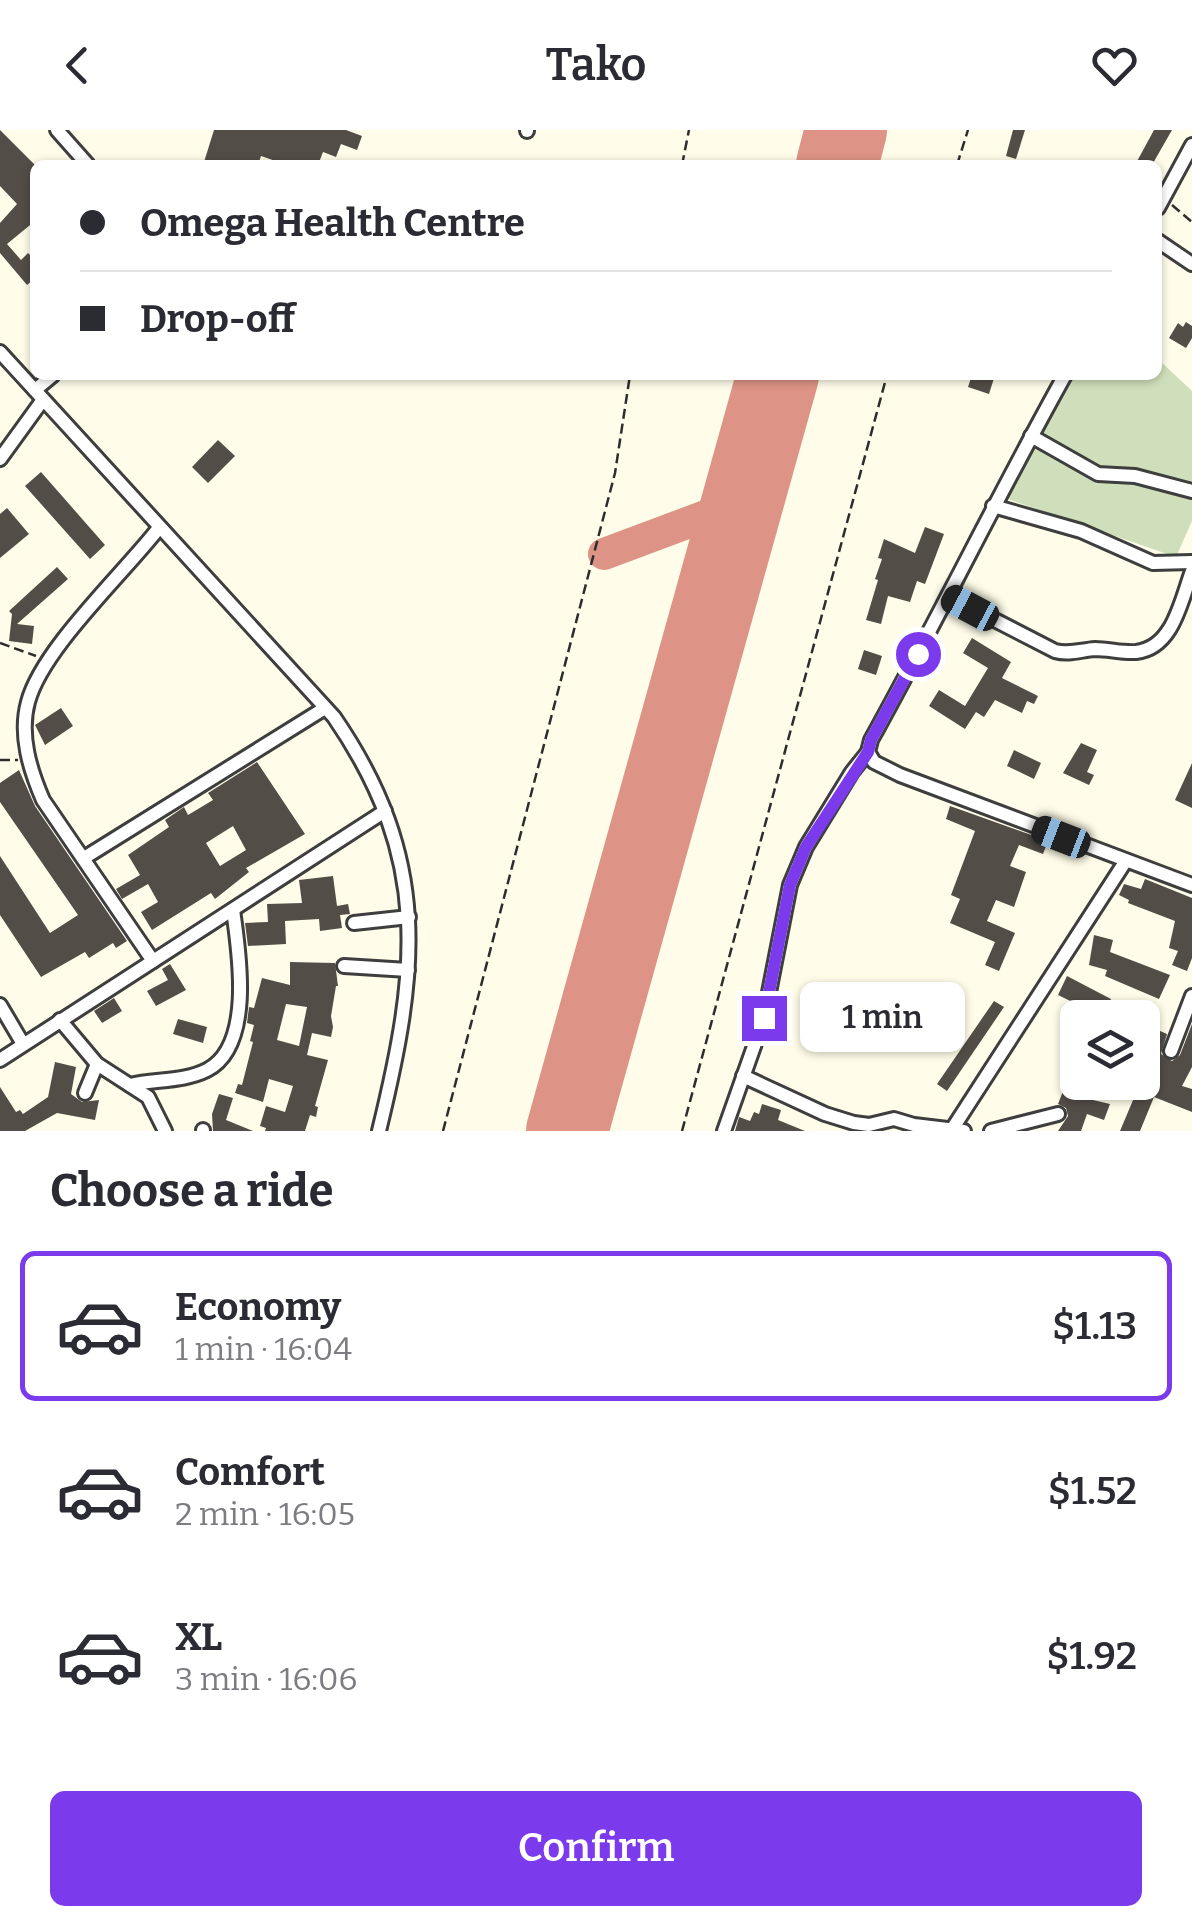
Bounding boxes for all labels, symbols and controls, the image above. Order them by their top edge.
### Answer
icon: back [50,38,105,93]
text: Tako [546,38,646,92]
icon: heart [1087,38,1142,93]
text: Omega Health Centre [140,200,525,246]
text: Drop-off [140,296,295,342]
car [936,581,1004,635]
route start [896,632,941,677]
car [1028,812,1094,862]
callout: 1 min [799,983,964,1053]
route end [742,996,787,1041]
text: 1 min [842,998,923,1036]
map controls [1060,1000,1160,1100]
button: layers [1060,1000,1160,1100]
text: Choose a ride [50,1164,333,1218]
icon: car [55,1281,145,1371]
text: Economy [175,1284,341,1330]
text: $1.13 [1052,1303,1137,1349]
text: 1 min · 16:04 [175,1330,352,1368]
icon: car [55,1446,145,1536]
text: Comfort [175,1449,325,1495]
text: $1.52 [1048,1468,1137,1514]
text: 2 min · 16:05 [175,1495,355,1533]
icon: car [55,1611,145,1701]
text: XL [175,1614,222,1660]
text: $1.92 [1046,1633,1137,1679]
text: 3 min · 16:06 [175,1660,357,1698]
button: Confirm [50,1791,1142,1906]

